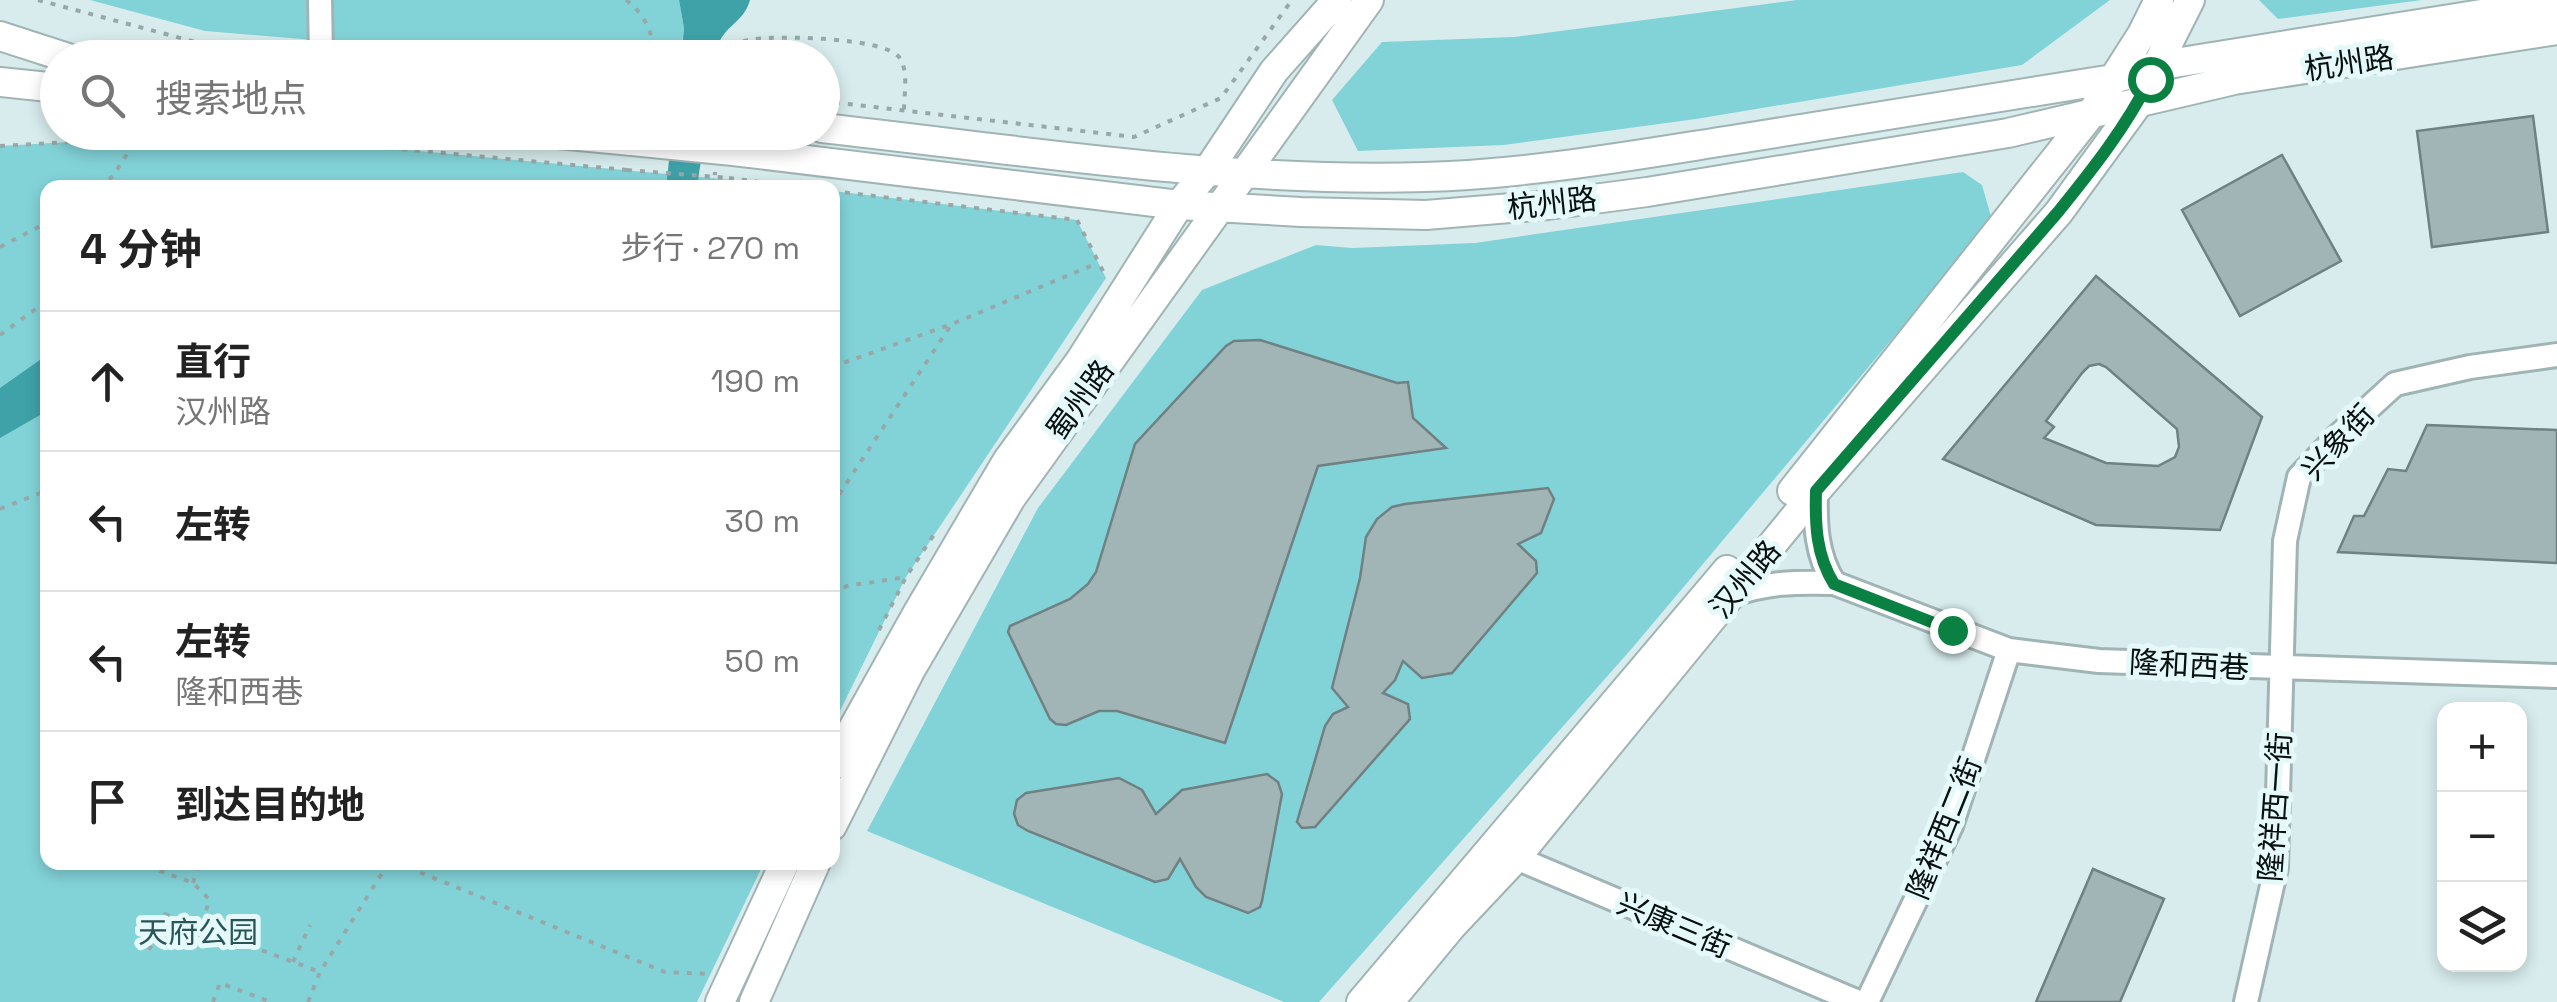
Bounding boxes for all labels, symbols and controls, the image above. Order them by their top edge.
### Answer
street label: 杭州路 [2302,37,2396,89]
search box [40,40,840,150]
route start [2128,57,2174,103]
icon: search [75,68,130,123]
text: 搜索地点 [155,75,307,123]
street label: 杭州路 [1505,179,1599,227]
text: 4 分钟 [80,223,201,276]
text: 步行 · 270 m [620,228,800,268]
text: 直行 [175,338,251,386]
street label: 蜀州路 [1038,352,1122,448]
icon: ahead [80,354,135,409]
text: 190 m [711,361,800,401]
text: 汉州路 [175,392,271,432]
street label: 兴象街 [2293,396,2383,488]
icon: left [80,494,135,549]
text: 左转 [175,501,251,549]
text: 30 m [724,501,800,541]
street label: 汉州路 [1701,532,1789,626]
route end [1930,608,1976,654]
text: 左转 [175,618,251,666]
icon: left [80,634,135,689]
text: 50 m [725,641,800,681]
street label: 隆和西巷 [2128,642,2250,688]
text: 隆和西巷 [175,672,303,712]
map controls [2437,702,2527,972]
button: + [2437,702,2527,792]
street label: 隆祥西一街 [2250,731,2300,883]
street label: 隆祥西二街 [1898,751,1990,905]
icon: arrive [80,774,135,829]
text: 到达目的地 [175,781,365,829]
button: − [2437,792,2527,882]
button: layers [2437,882,2527,972]
street label: 兴康三街 [1611,884,1737,966]
park label: 天府公园 [138,913,258,952]

